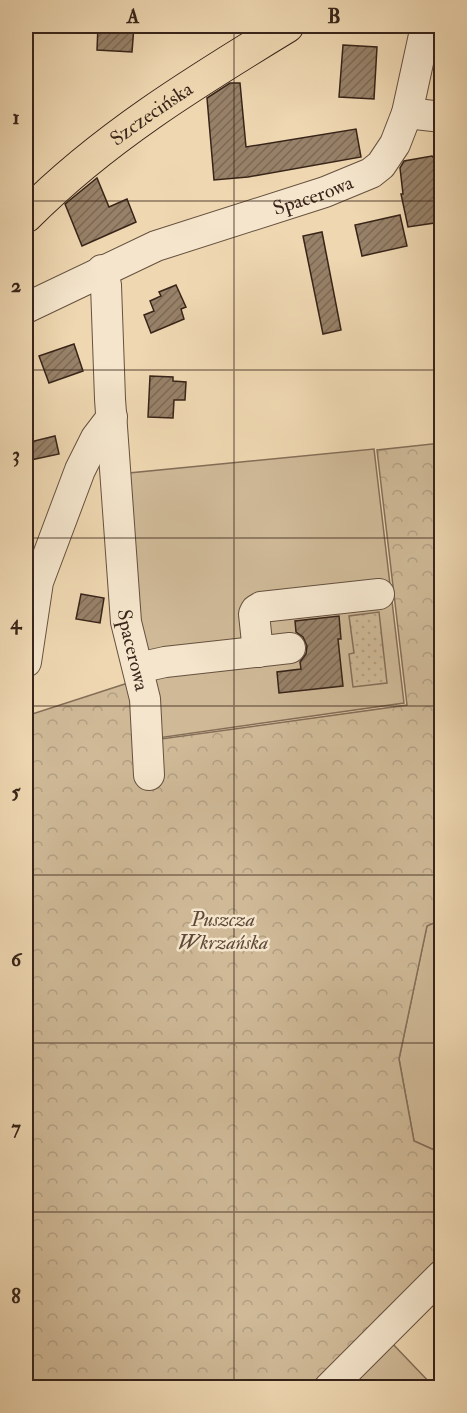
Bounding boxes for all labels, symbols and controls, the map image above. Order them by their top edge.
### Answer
text: A [126,4,140,29]
text: B [327,4,341,29]
street label: Szczecińska [105,76,198,151]
text: 1 [12,105,20,130]
street label: Spacerowa [270,169,358,221]
text: 2 [11,273,21,298]
text: 3 [12,442,20,467]
street label: Spacerowa [112,608,155,694]
text: 4 [10,610,23,635]
text: 5 [12,779,22,804]
park label: Puszcza Wkrzańska [178,907,268,955]
text: 6 [11,947,23,972]
text: 7 [11,1115,21,1140]
text: 8 [11,1284,21,1309]

